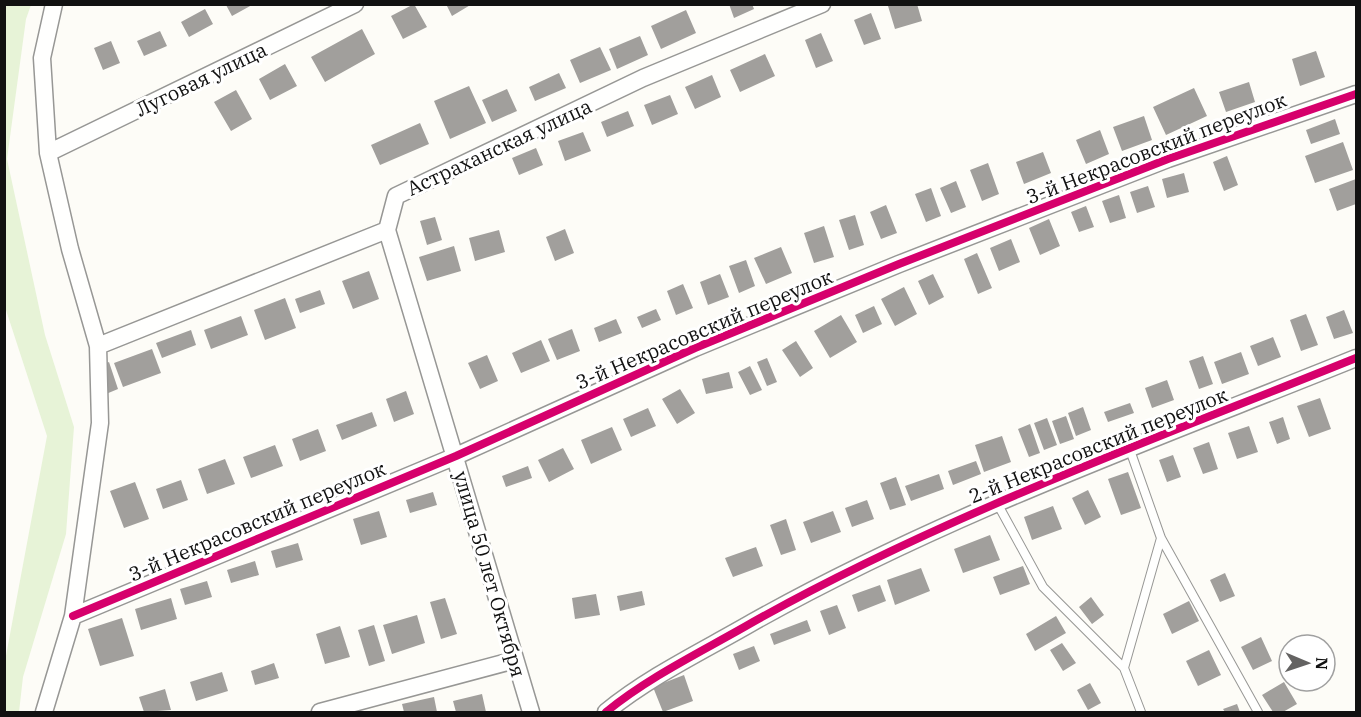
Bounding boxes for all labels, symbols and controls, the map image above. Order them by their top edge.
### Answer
street label: Луговая улица [131,36,271,122]
street label: 3-й Некрасовский переулок [1022,86,1290,210]
street label: Астраханская улица [402,92,596,202]
street label: 3-й Некрасовский переулок [571,262,837,395]
street label: 2-й Некрасовский переулок [965,381,1232,509]
street label: 3-й Некрасовский переулок [124,454,390,587]
street label: улица 50 лет Октября [448,468,532,680]
north arrow [1277,633,1337,693]
text: N [1312,657,1332,670]

